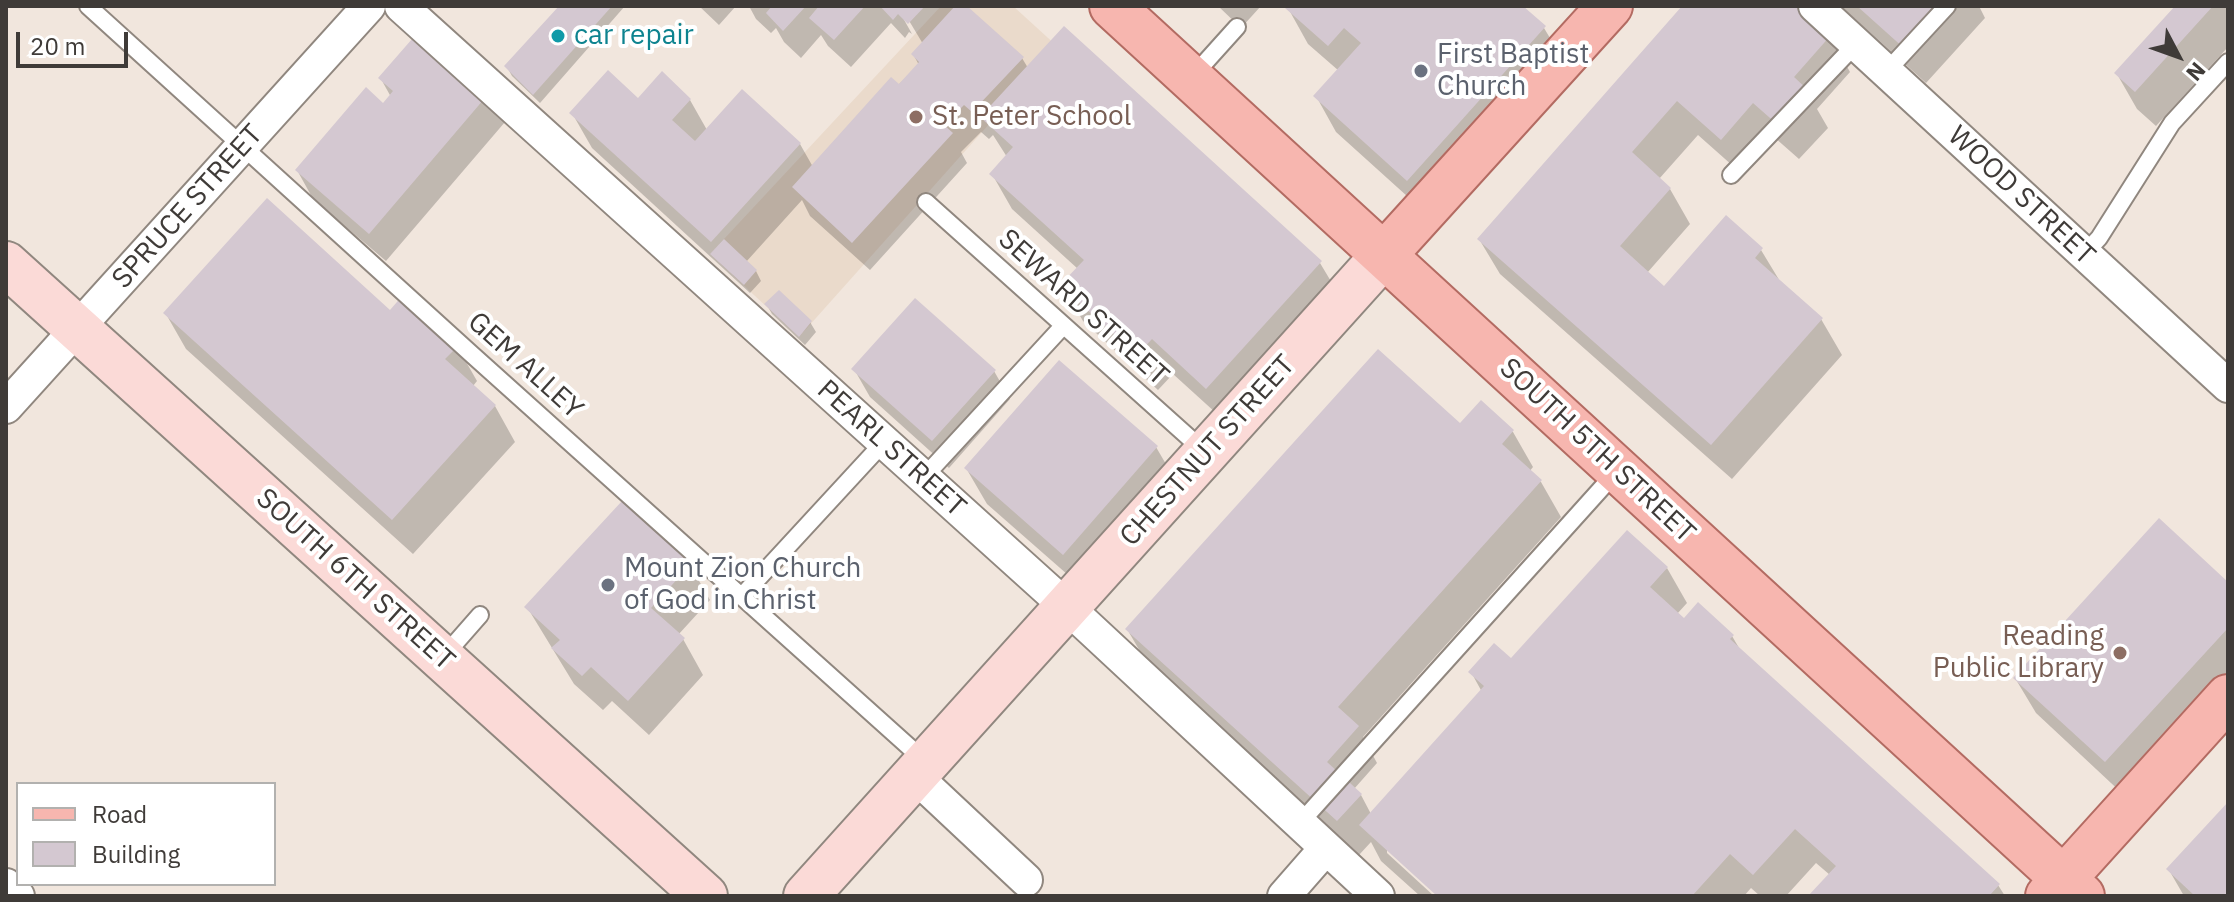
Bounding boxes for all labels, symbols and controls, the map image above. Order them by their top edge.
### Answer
scale bar [20,16,132,66]
north arrow [2138,16,2218,96]
place label: car repair [574,19,694,53]
marker: car repair [549,27,567,45]
text: 20 m [30,30,85,62]
place label: First Baptist Church [1437,38,1589,104]
text: N [2180,57,2213,88]
marker: First Baptist Church [1412,62,1430,80]
place label: St. Peter School [932,100,1131,134]
marker: St. Peter School [907,108,925,126]
street label: SPRUCE STREET [106,118,270,296]
street label: WOOD STREET [1941,119,2101,273]
street label: SEWARD STREET [991,223,1175,393]
street label: GEM ALLEY [460,306,590,426]
street label: CHESTNUT STREET [1113,349,1303,553]
street label: SOUTH 5TH STREET [1492,352,1702,550]
street label: PEARL STREET [810,374,972,524]
street label: SOUTH 6TH STREET [249,482,461,678]
place label: Mount Zion Church of God in Christ [624,552,861,618]
marker: Mount Zion Church of God in Christ [599,576,617,594]
place label: Reading Public Library [1933,620,2104,686]
marker: Reading Public Library [2111,644,2129,662]
legend [16,782,276,886]
text: Road [92,798,147,830]
text: Building [92,838,180,870]

